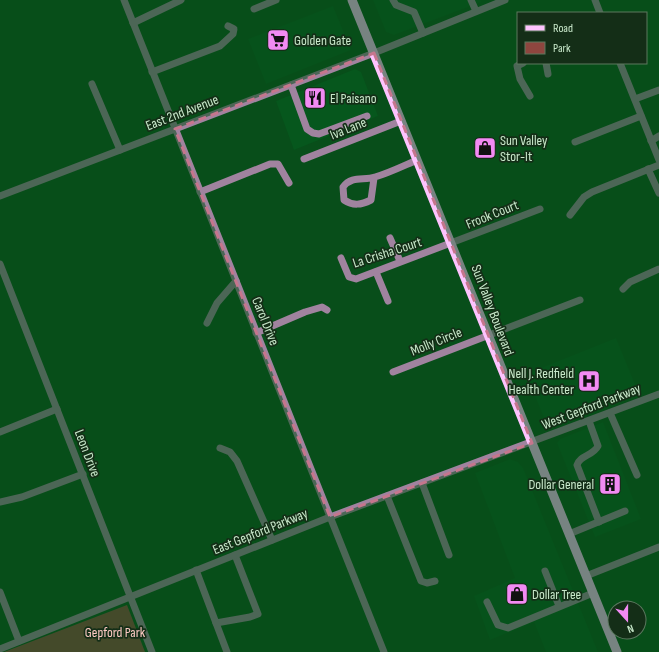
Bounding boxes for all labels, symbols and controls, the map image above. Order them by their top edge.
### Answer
legend [517,12,647,64]
text: Road [553,21,573,36]
supermarket icon: Golden Gate [265,27,291,53]
place label: Golden Gate [294,32,351,49]
text: Park [553,41,571,56]
restaurant icon: El Paisano [302,85,328,111]
place label: El Paisano [330,90,377,107]
street label: East 2nd Avenue [143,91,221,134]
street label: Iva Lane [327,113,369,143]
place label: Sun Valley Stor-It [500,132,548,165]
shop icon: Sun Valley Stor-It [472,135,498,161]
street label: Frook Court [463,196,521,233]
street label: La Crisha Court [350,233,424,272]
street label: Sun Valley Boulevard [467,262,518,358]
street label: Carol Drive [248,294,283,348]
street label: Molly Circle [408,323,464,359]
place label: Nell J. Redfield Health Center [508,365,574,398]
hospital icon: Nell J. Redfield Health Center [576,368,602,394]
street label: West Gepford Parkway [539,380,644,433]
street label: Leon Drive [71,427,104,479]
building icon: Dollar General [597,471,623,497]
place label: Dollar General [528,476,594,493]
street label: East Gepford Parkway [210,504,311,558]
shop icon: Dollar Tree [504,581,530,607]
place label: Dollar Tree [532,586,581,603]
north arrow [607,600,647,640]
text: N [625,622,635,636]
park label: Gepford Park [85,624,146,641]

